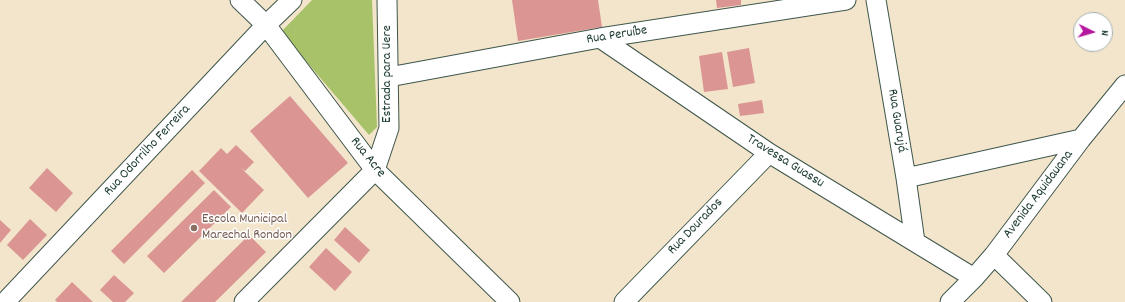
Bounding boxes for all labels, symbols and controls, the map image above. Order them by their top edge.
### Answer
north arrow [1073,12,1113,52]
street label: Rua Peruíbe [585,23,649,49]
street label: Estrada para Uere [380,25,396,123]
text: N [1096,30,1112,36]
street label: Rua Guarujá [883,88,909,154]
street label: Rua Odorrilho Ferreira [101,102,195,200]
street label: Travessa Guassu [743,131,827,193]
street label: Rua Acre [346,134,388,182]
street label: Avenida Aquidauana [1000,148,1078,242]
street label: Rua Dourados [665,195,727,259]
place label: Escola Municipal Marechal Rondon [202,212,292,244]
marker: Escola Municipal Marechal Rondon [189,223,199,233]

